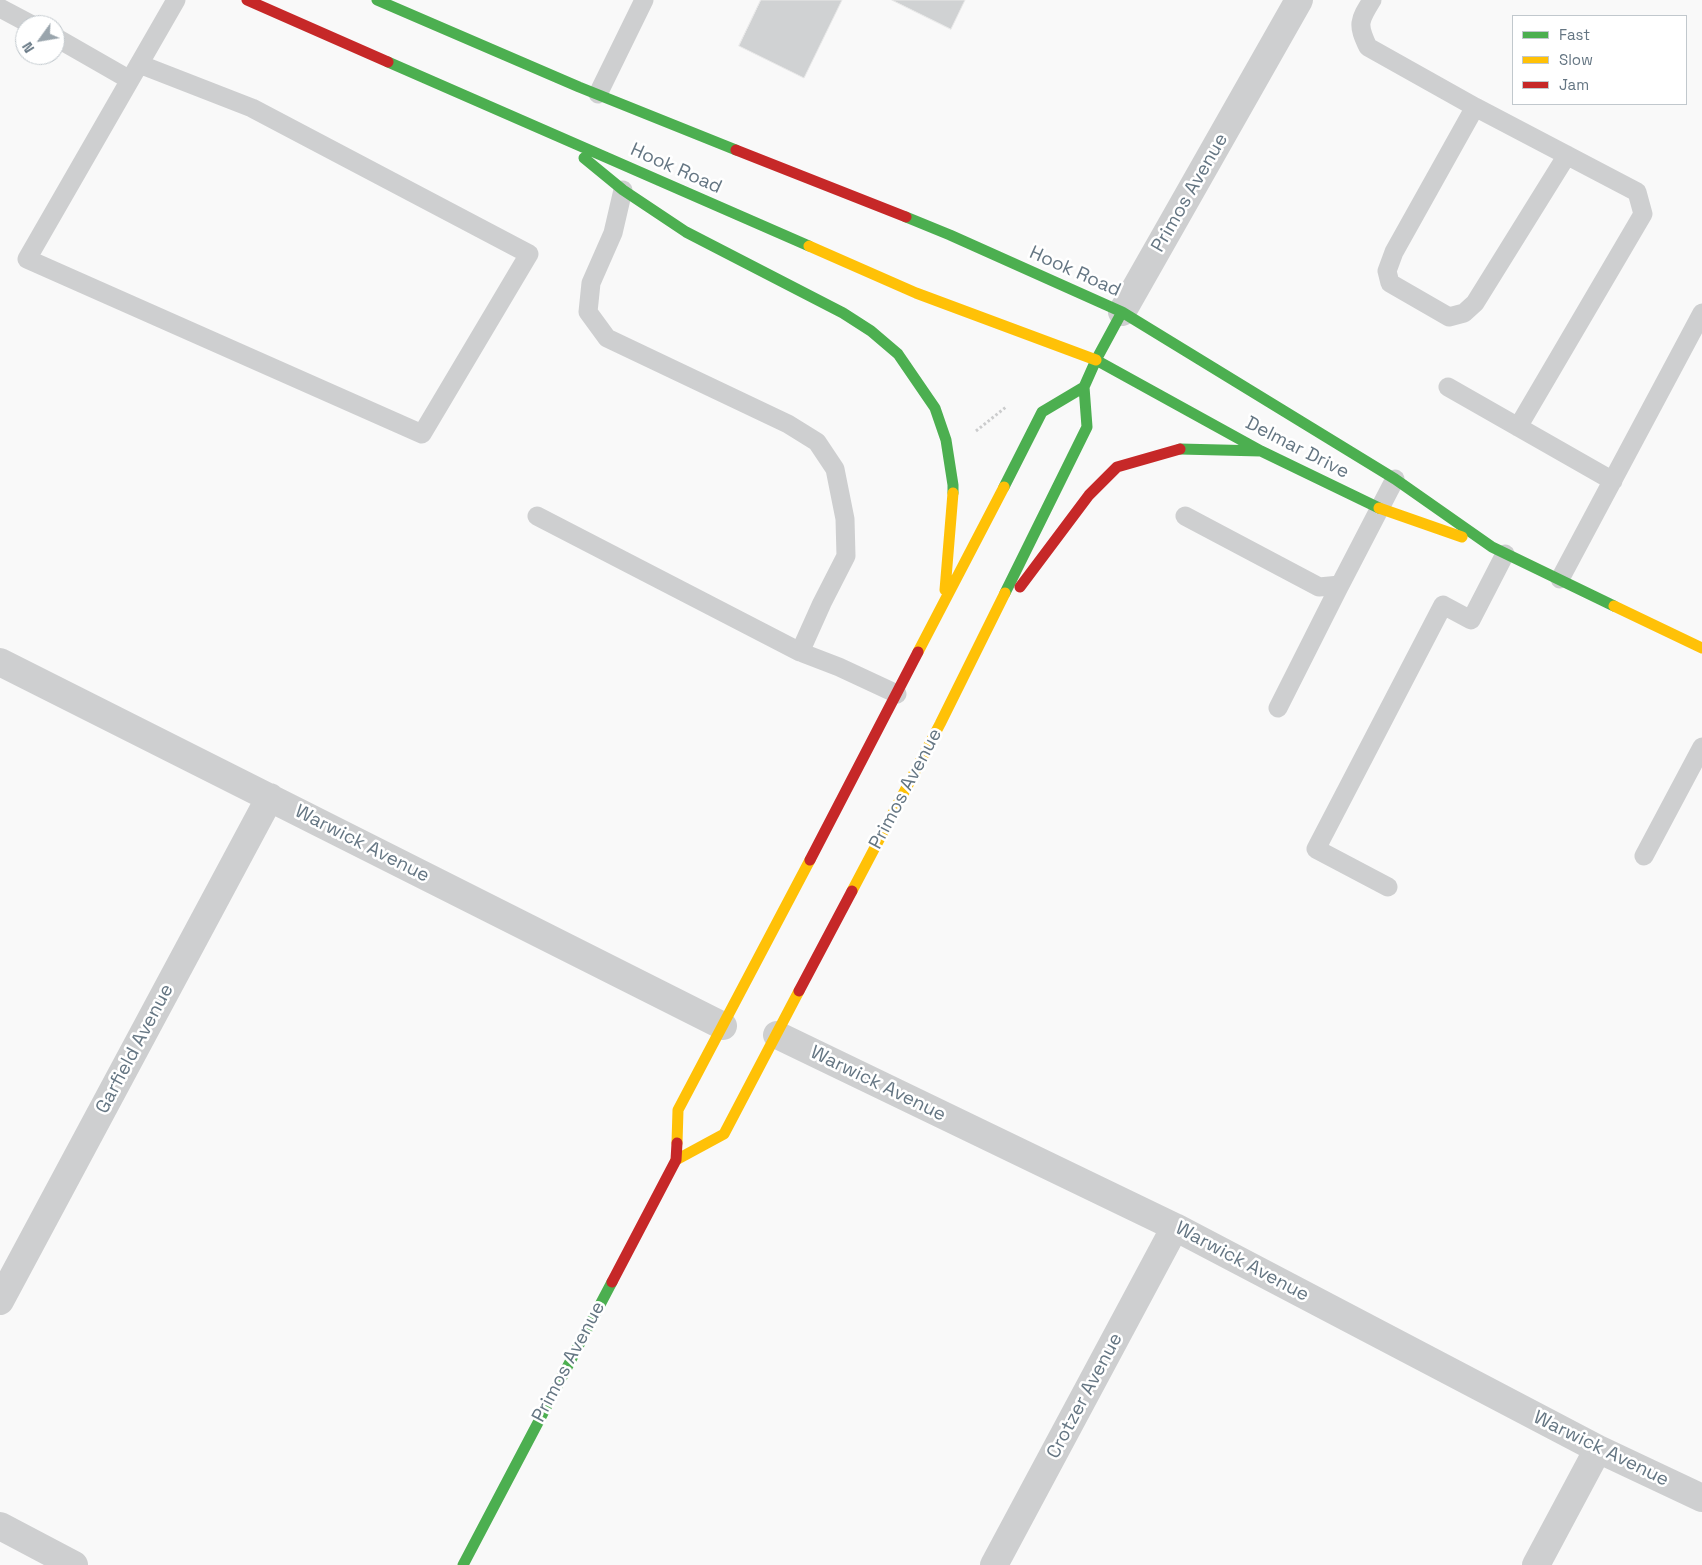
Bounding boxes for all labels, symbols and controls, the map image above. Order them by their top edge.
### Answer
north arrow [15,15,65,65]
legend [1512,15,1687,105]
text: Fast [1559,25,1590,44]
text: N [18,39,38,56]
text: Slow [1559,50,1593,69]
text: Jam [1559,75,1589,94]
street label: Primos Avenue [1147,130,1233,256]
street label: Hook Road [627,139,725,199]
street label: Hook Road [1026,242,1124,302]
street label: Delmar Drive [1241,412,1353,484]
street label: Primos Avenue [865,725,947,853]
street label: Warwick Avenue [291,800,433,888]
street label: Garfield Avenue [91,980,179,1118]
street label: Warwick Avenue [807,1041,949,1127]
street label: Warwick Avenue [1171,1217,1313,1307]
street label: Primos Avenue [528,1298,610,1426]
street label: Crotzer Avenue [1042,1329,1128,1463]
street label: Warwick Avenue [1530,1406,1672,1492]

